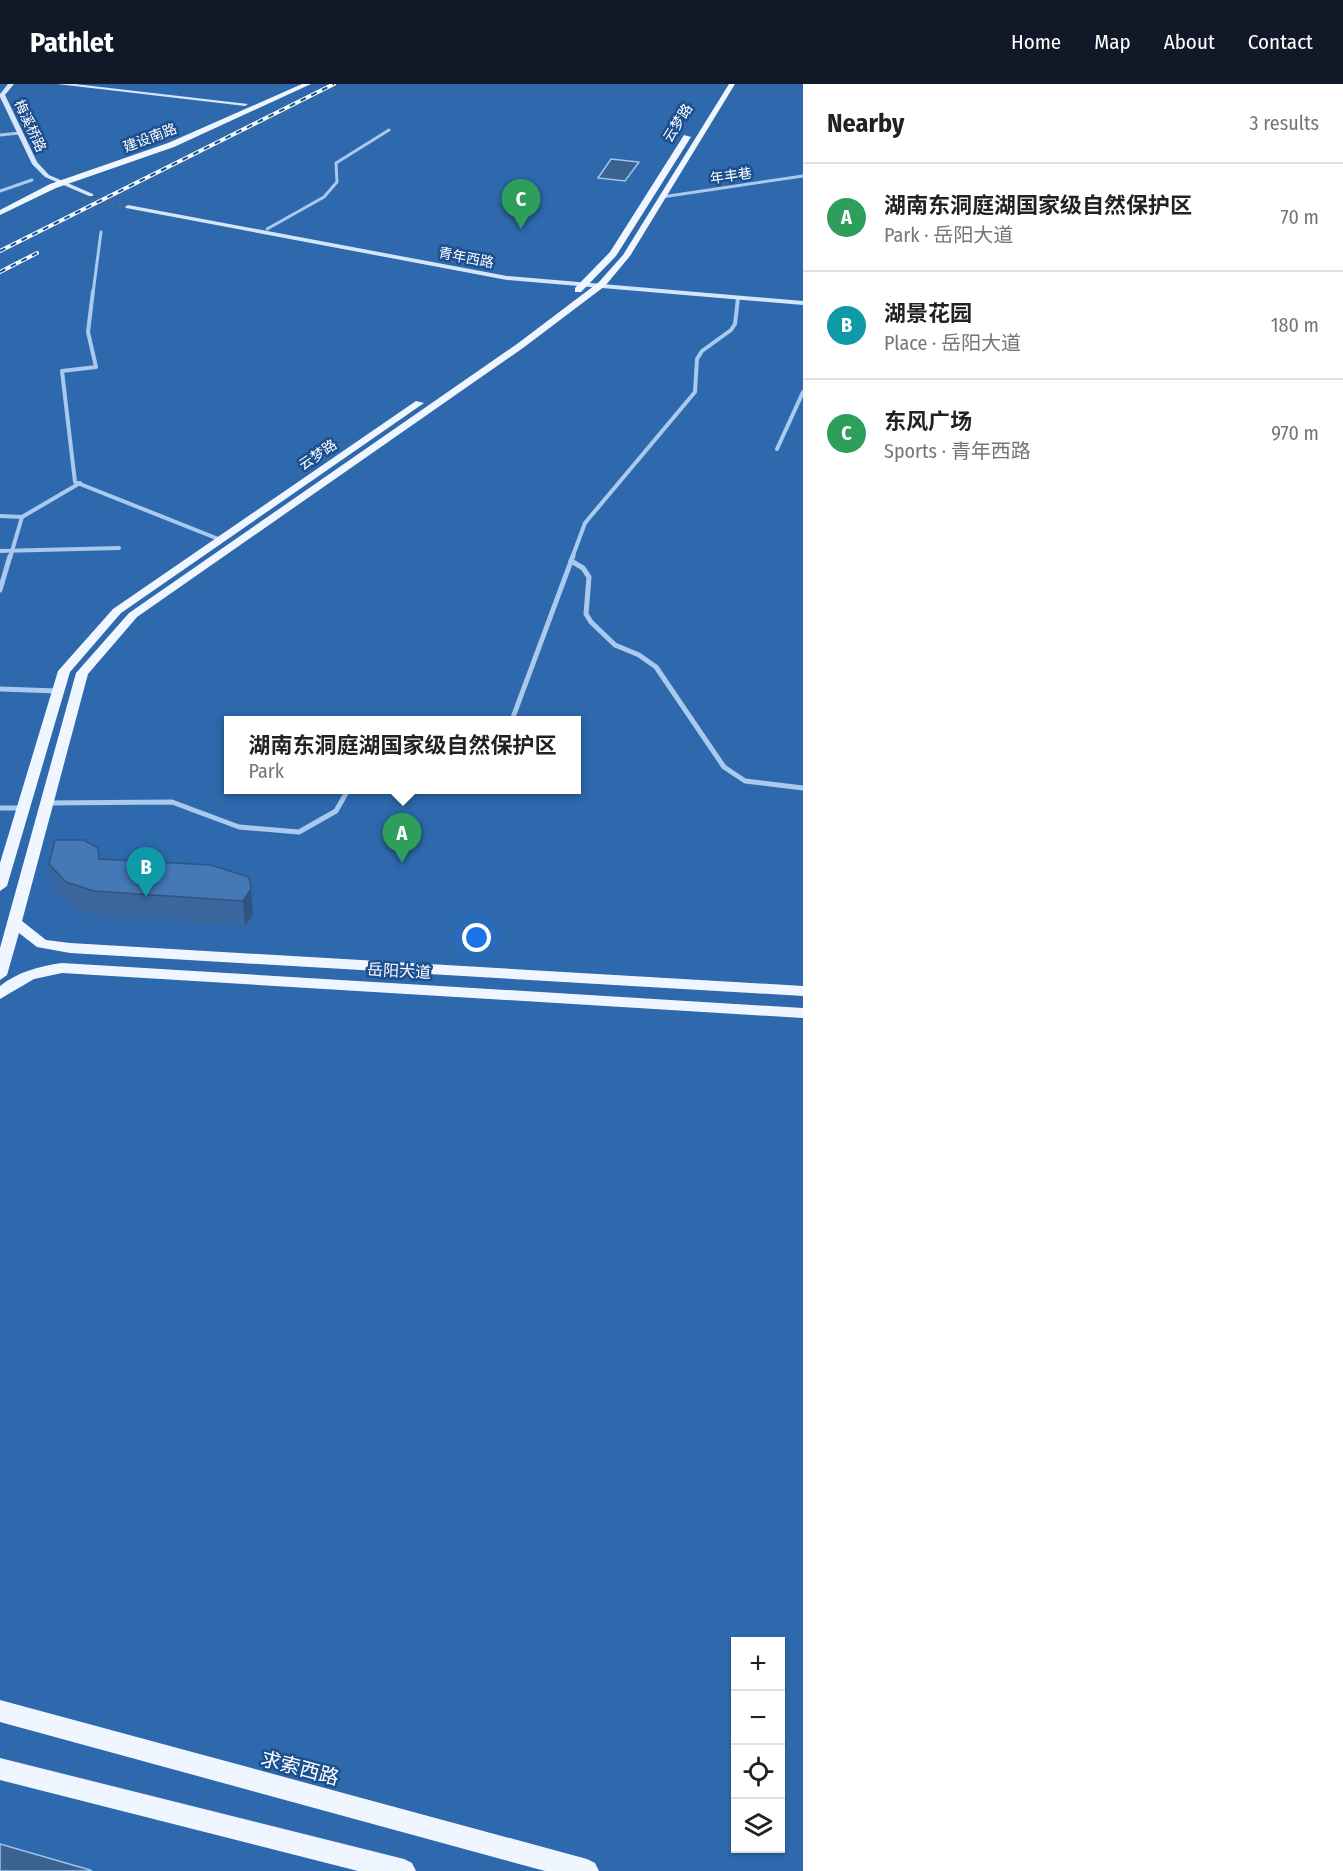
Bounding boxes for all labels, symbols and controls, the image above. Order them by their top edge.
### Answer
text: Pathlet [30,26,114,59]
text: Home [1011,29,1061,55]
text: Map [1094,29,1131,55]
text: About [1164,29,1215,55]
text: Contact [1248,29,1313,55]
street label: 梅溪桥路 [10,97,50,155]
street label: 云梦路 [660,101,696,145]
text: Nearby [827,108,904,139]
text: 3 results [1250,111,1319,135]
street label: 建设南路 [121,120,179,156]
street label: 年丰巷 [709,165,753,187]
pin: C [502,180,540,229]
text: 湖南东洞庭湖国家级自然保护区 [884,192,1192,219]
text: A [841,205,852,229]
text: 70 m [1281,205,1319,229]
text: Park · 岳阳大道 [884,223,1013,247]
street label: 青年西路 [437,244,495,272]
text: 湖景花园 [884,300,972,327]
text: B [841,313,852,337]
text: 180 m [1271,313,1319,337]
text: Place · 岳阳大道 [884,331,1021,355]
text: 东风广场 [884,408,972,435]
text: C [841,421,852,445]
text: 970 m [1271,421,1319,445]
street label: 云梦路 [296,436,340,474]
text: Sports · 青年西路 [884,439,1031,463]
popup [224,716,581,794]
text: 湖南东洞庭湖国家级自然保护区 [248,732,557,759]
text: Park [248,759,284,783]
pin: A [382,814,422,863]
pin: B [126,848,166,897]
your location [462,923,491,952]
street label: 岳阳大道 [367,960,431,982]
map controls [731,1637,785,1853]
button: + [731,1637,785,1691]
button: − [731,1691,785,1745]
button: locate [731,1745,785,1799]
street label: 求索西路 [258,1746,342,1790]
button: layers [731,1799,785,1853]

